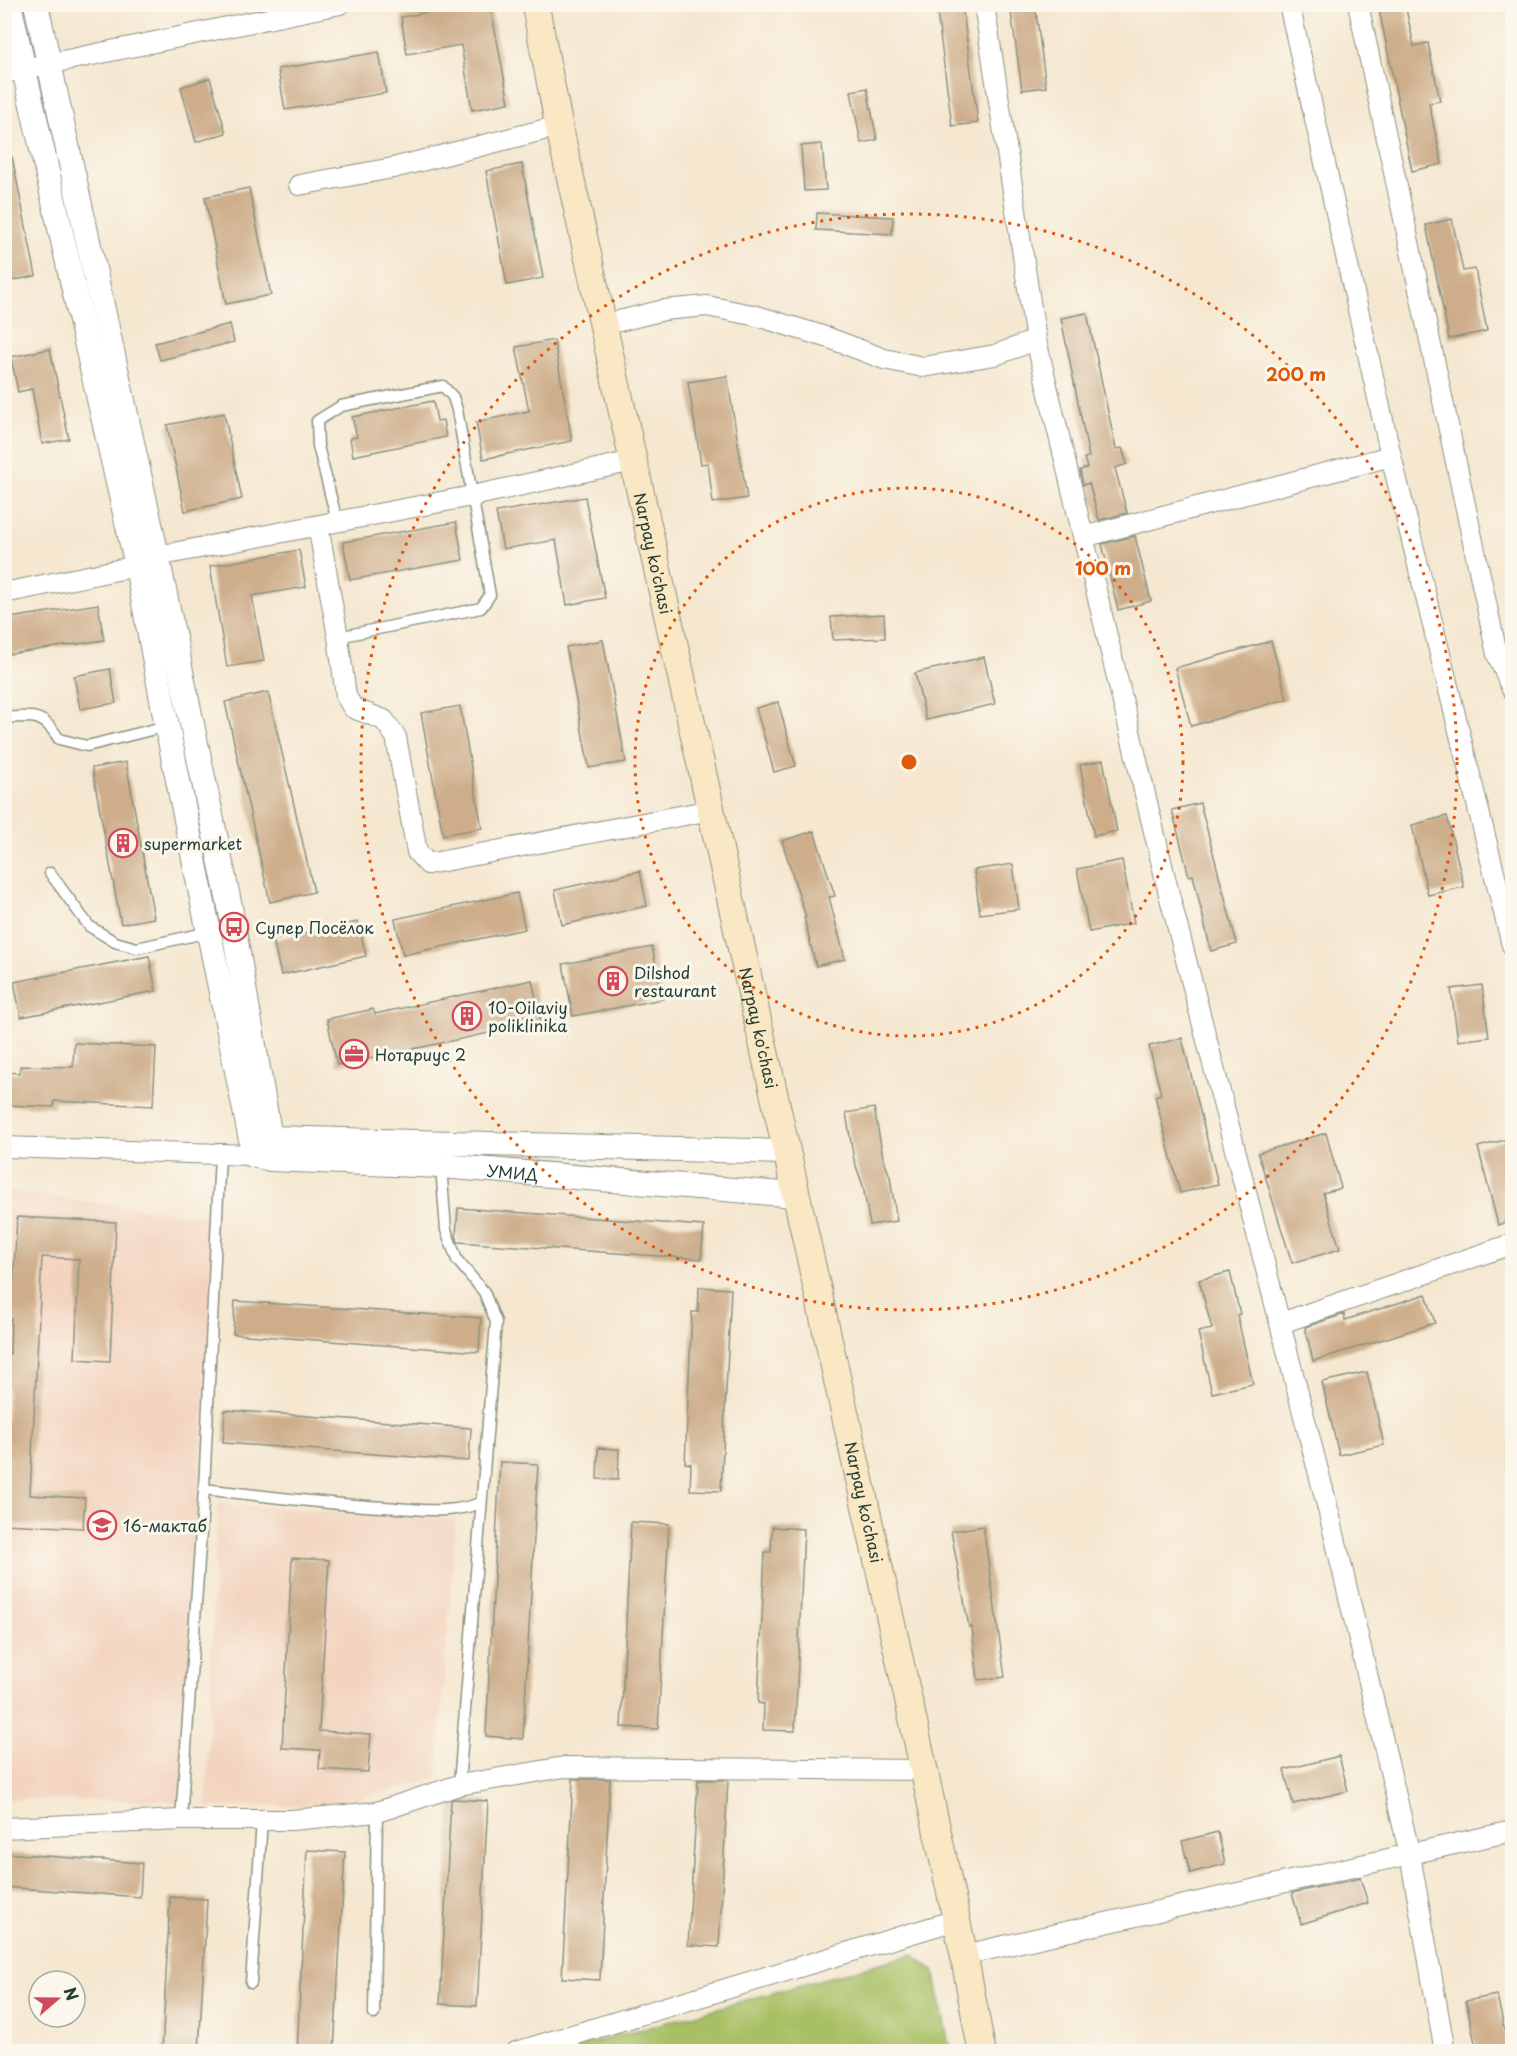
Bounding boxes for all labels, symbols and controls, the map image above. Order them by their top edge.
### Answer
text: 200 m [1266,360,1326,387]
street label: Narpay ko'chasi [629,490,679,616]
text: 100 m [1075,554,1131,581]
centre of rings [899,752,919,772]
building icon: supermarket [107,827,139,859]
place label: supermarket [144,831,242,855]
bus stop icon: Супер Посёлок [218,911,250,943]
place label: Супер Посёлок [255,915,374,939]
place label: Dilshod restaurant [634,960,717,1002]
building icon: Dilshod restaurant [597,965,629,997]
street label: Narpay ko'chasi [734,965,784,1091]
place label: 10-Oilaviy poliklinika [488,995,568,1037]
building icon: 10-Oilaviy poliklinika [451,1000,483,1032]
office icon: Нотариус 2 [338,1038,370,1070]
place label: Нотариус 2 [375,1042,466,1066]
street label: УМИД [486,1158,539,1186]
street label: Narpay ko'chasi [839,1439,890,1565]
school or university icon: 16-мактаб [86,1509,118,1541]
place label: 16-мактаб [123,1513,207,1537]
north arrow [27,1969,87,2029]
text: N [59,1983,85,2004]

